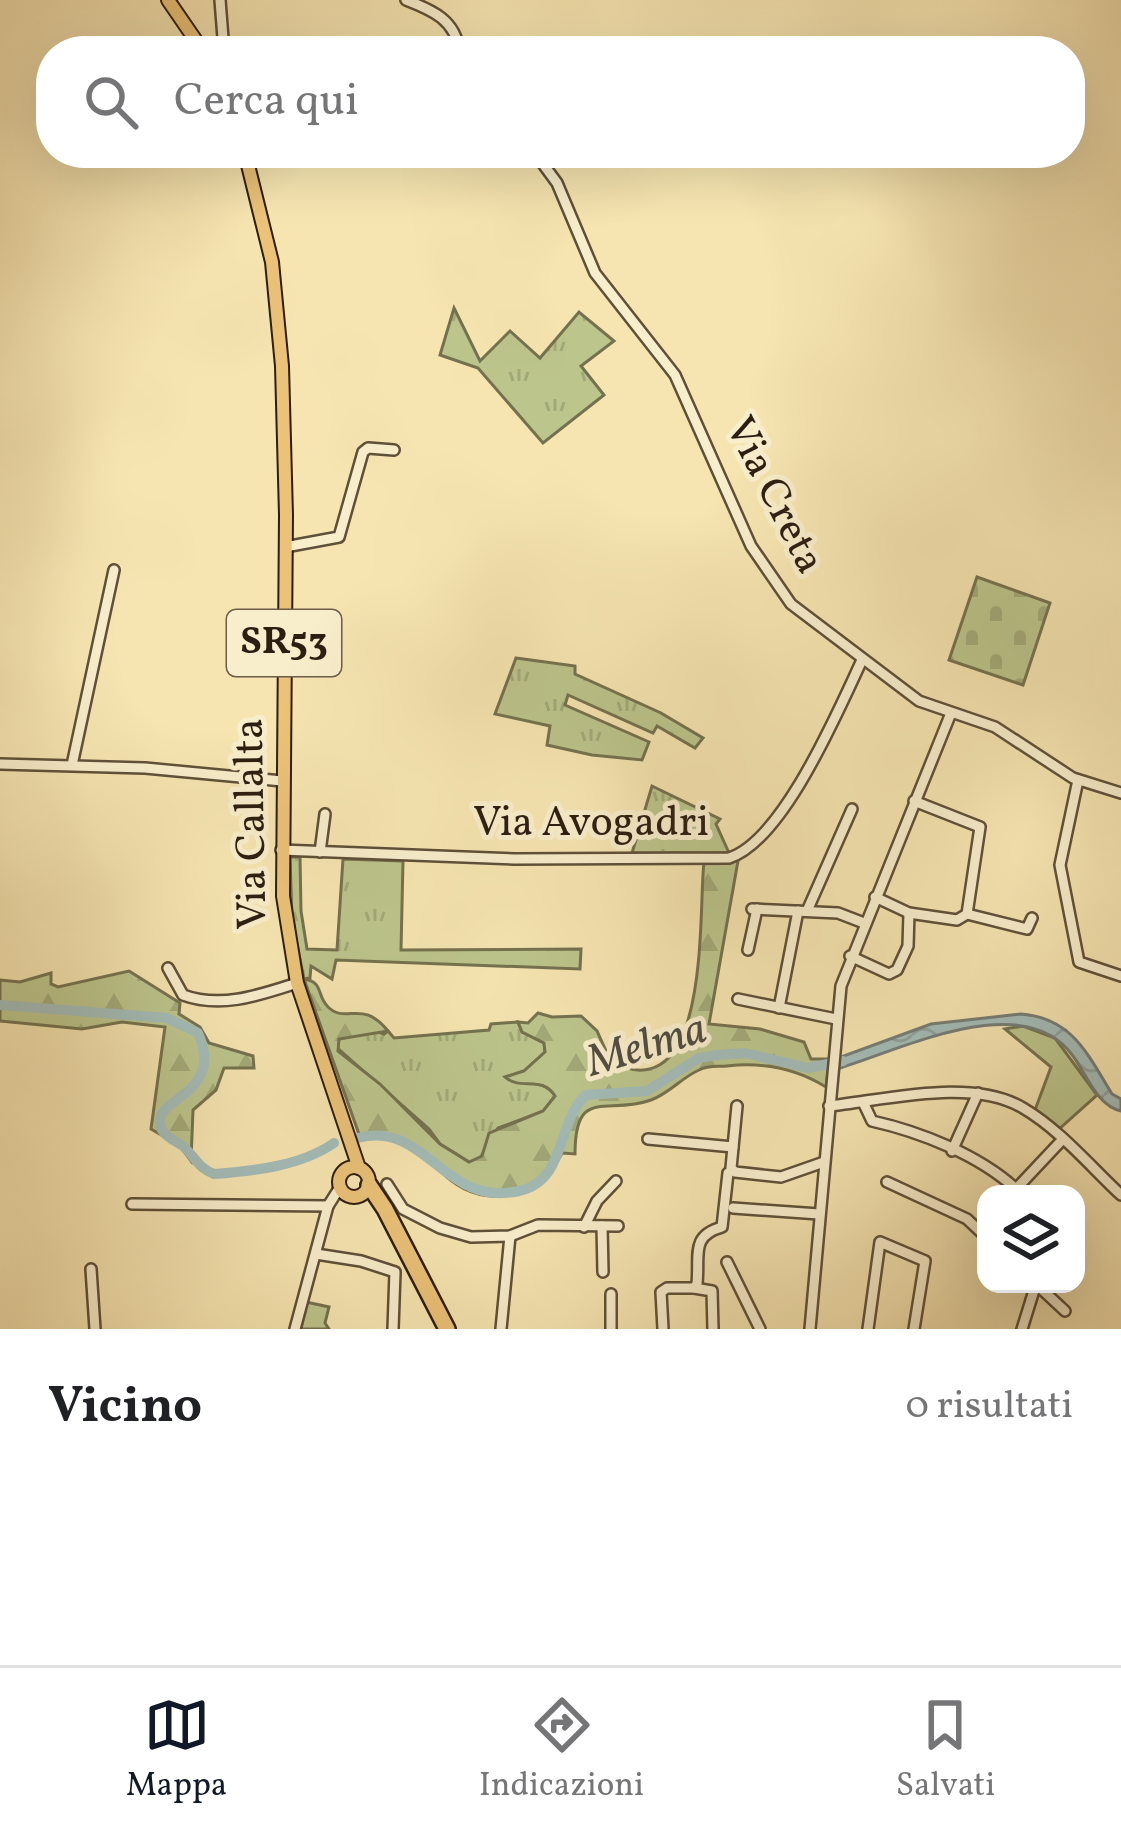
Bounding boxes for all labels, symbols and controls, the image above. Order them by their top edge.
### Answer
search box [36,36,1085,168]
icon: search [78,69,144,135]
text: Cerca qui [174,71,359,134]
street label: Via Creta [708,407,838,585]
road number: SR53 [227,610,341,676]
street label: Via Callalta [222,718,284,930]
street label: Via Avogadri [473,795,709,854]
water label: Melma [577,999,715,1096]
map controls [977,1185,1085,1293]
button: layers [977,1185,1085,1293]
text: Vicino [48,1372,202,1443]
text: 0 risultati [905,1380,1073,1434]
tab: Mappa [126,1692,227,1810]
tab: Indicazioni [479,1692,644,1810]
tab: Salvati [896,1692,995,1810]

